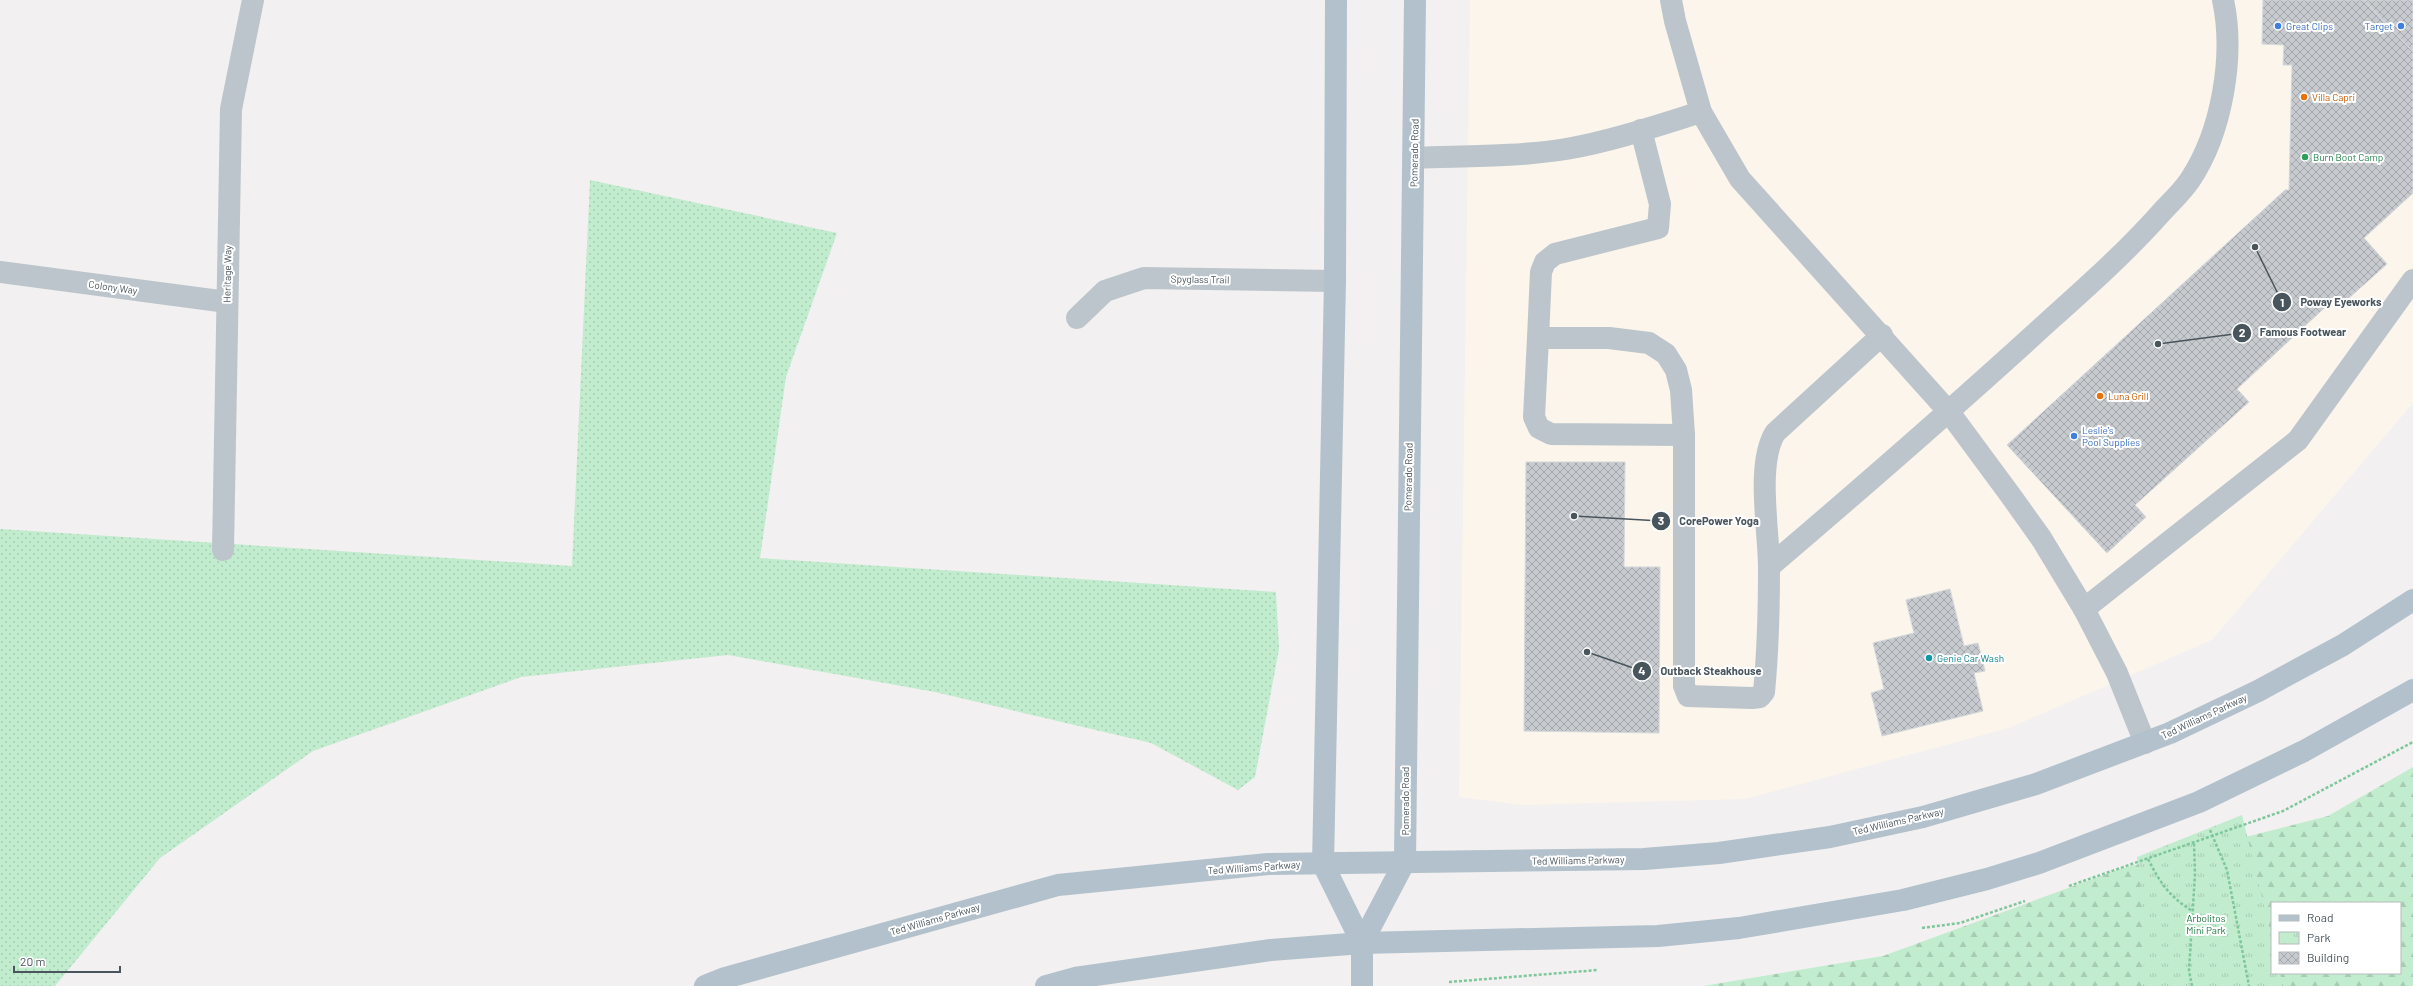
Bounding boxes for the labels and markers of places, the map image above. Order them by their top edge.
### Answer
place label: Great Clips [2286,20,2333,32]
place label: Target [2365,20,2393,32]
marker: Great Clips [2273,21,2283,31]
marker: Target [2396,21,2406,31]
place label: Villa Capri [2312,91,2355,103]
marker: Villa Capri [2299,92,2309,102]
place label: Burn Boot Camp [2313,151,2383,163]
marker: Burn Boot Camp [2300,152,2310,162]
callout: Poway Eyeworks [2272,291,2389,314]
callout: Famous Footwear [2232,321,2355,344]
place label: Luna Grill [2108,390,2148,402]
marker: Luna Grill [2095,391,2105,401]
place label: Leslie's Pool Supplies [2082,424,2140,448]
marker: Leslie's Pool Supplies [2069,431,2079,441]
callout: CorePower Yoga [1651,510,1766,533]
place label: Genie Car Wash [1937,652,2004,664]
marker: Genie Car Wash [1924,653,1934,663]
callout: Outback Steakhouse [1632,659,1769,682]

